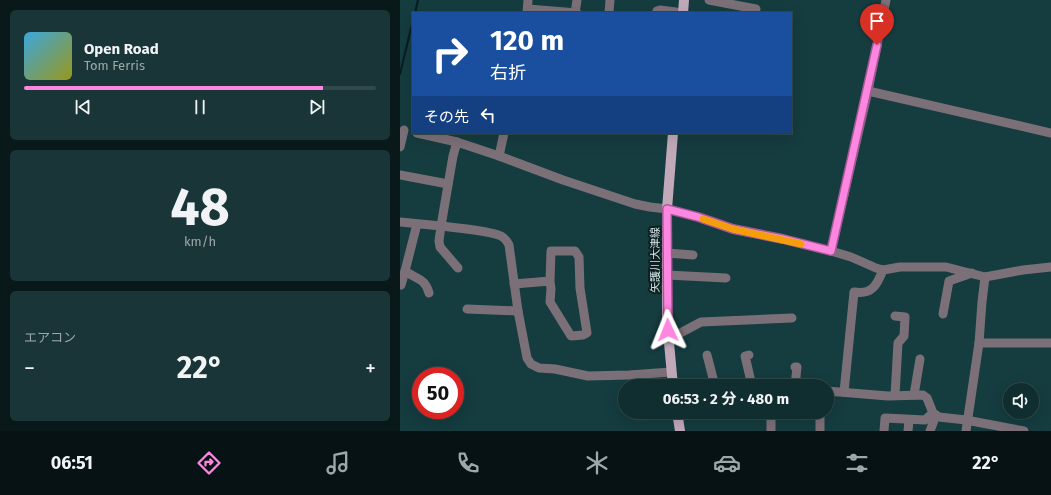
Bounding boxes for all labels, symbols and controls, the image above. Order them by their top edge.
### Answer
pin [860,4,894,45]
icon: arrive [866,10,888,32]
text: 120 m [490,24,564,57]
icon: right [424,28,476,80]
text: Open Road [84,40,159,58]
text: Tom Ferris [84,58,145,73]
text: 右折 [490,62,526,84]
icon: previous [72,96,94,118]
icon: pause [189,96,211,118]
icon: next [306,96,328,118]
icon: left [477,104,499,126]
text: その先 [424,108,469,126]
text: 48 [170,176,230,239]
street label: 矢護川大津線 [649,227,662,293]
text: km/h [184,234,216,249]
position arrow [647,309,689,351]
text: エアコン [24,330,76,345]
text: 22° [177,350,223,386]
text: − [24,355,35,382]
text: + [365,355,376,382]
speed limit sign: 50 [412,367,464,419]
map controls [1003,383,1039,419]
button: sound [1003,383,1039,419]
text: 06:53 · 2 分 · 480 m [663,390,789,408]
icon: directions [195,449,223,477]
icon: music [324,449,352,477]
icon: phone [454,449,482,477]
icon: climate [583,449,611,477]
icon: car [713,449,741,477]
icon: filters [843,449,871,477]
text: 06:51 [51,452,93,474]
text: 22° [972,452,1000,474]

